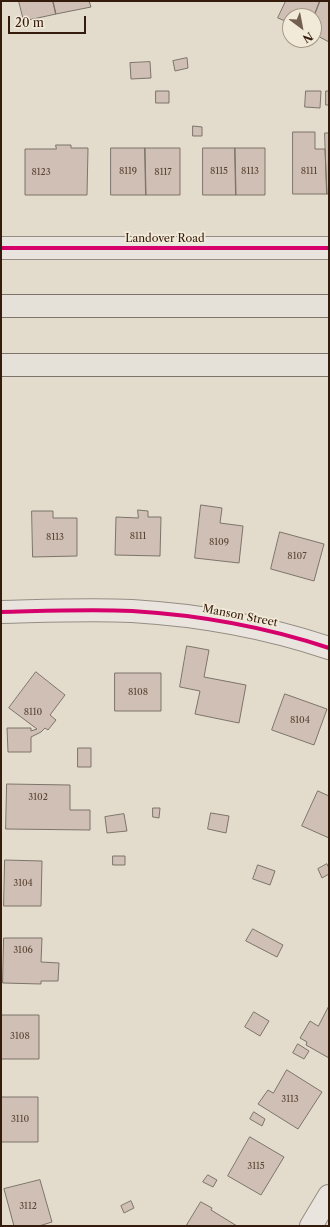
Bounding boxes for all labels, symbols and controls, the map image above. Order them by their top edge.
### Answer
scale bar [10,8,88,34]
north arrow [282,8,322,48]
text: 20 m [15,15,44,30]
text: N [300,29,316,46]
house number: 8119 [119,166,137,176]
house number: 8115 [210,166,228,176]
house number: 8113 [241,166,259,176]
house number: 8111 [301,166,317,176]
house number: 8123 [31,167,51,177]
house number: 8117 [154,167,172,177]
street label: Landover Road [125,232,205,246]
house number: 8111 [130,531,146,541]
house number: 8113 [46,532,64,542]
house number: 8109 [209,537,229,547]
house number: 8107 [287,551,307,561]
street label: Manson Street [201,602,279,630]
house number: 8108 [128,687,148,697]
house number: 8110 [24,707,42,717]
house number: 8104 [290,715,310,725]
house number: 3102 [28,792,48,802]
house number: 3104 [13,878,33,888]
house number: 3106 [13,945,33,955]
house number: 3108 [10,1031,30,1041]
house number: 3113 [281,1094,299,1104]
house number: 3110 [11,1114,29,1124]
house number: 3115 [247,1161,265,1171]
house number: 3112 [19,1201,37,1211]

